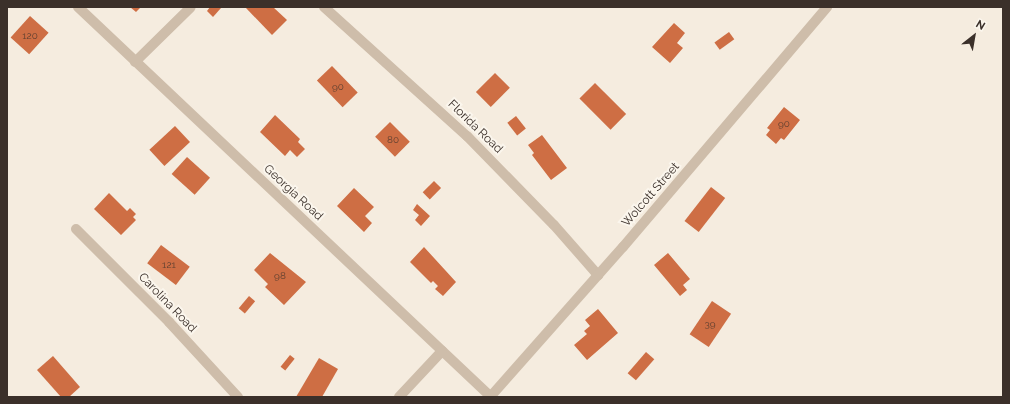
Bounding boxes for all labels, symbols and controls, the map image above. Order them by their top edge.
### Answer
north arrow [954,16,994,56]
text: N [973,18,987,33]
house number: 120 [22,30,38,42]
house number: 90 [332,81,344,93]
street label: Florida Road [445,97,505,157]
house number: 90 [778,118,790,130]
house number: 80 [387,134,399,146]
street label: Wolcott Street [619,160,683,230]
street label: Georgia Road [261,162,325,224]
house number: 121 [162,259,176,271]
street label: Carolina Road [135,270,199,336]
house number: 98 [274,270,286,282]
house number: 39 [704,318,716,330]

